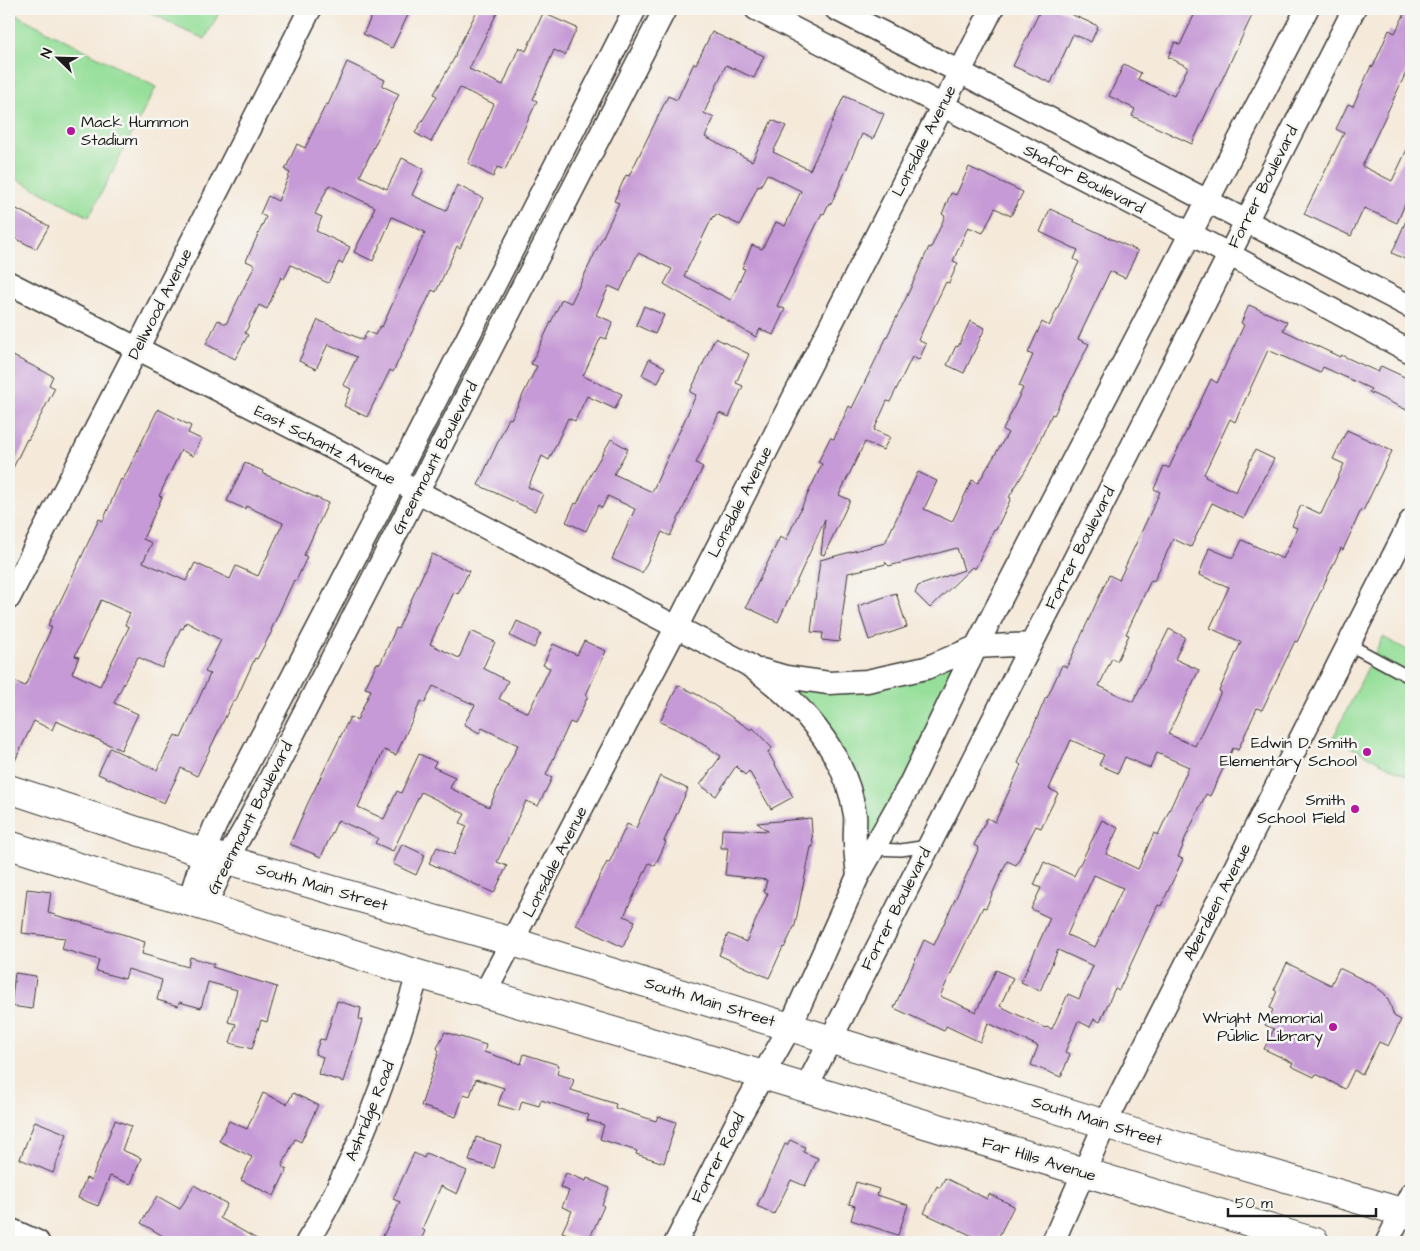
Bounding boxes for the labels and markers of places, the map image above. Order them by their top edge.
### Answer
place label: Mack Hummon Stadium [81,111,188,151]
marker: Mack Hummon Stadium [65,125,77,137]
place label: Edwin D. Smith Elementary School [1220,732,1357,773]
marker: Edwin D. Smith Elementary School [1361,746,1373,758]
place label: Smith School Field [1257,789,1345,829]
marker: Smith School Field [1349,803,1361,815]
place label: Wright Memorial Public Library [1202,1007,1323,1048]
marker: Wright Memorial Public Library [1327,1021,1339,1033]

